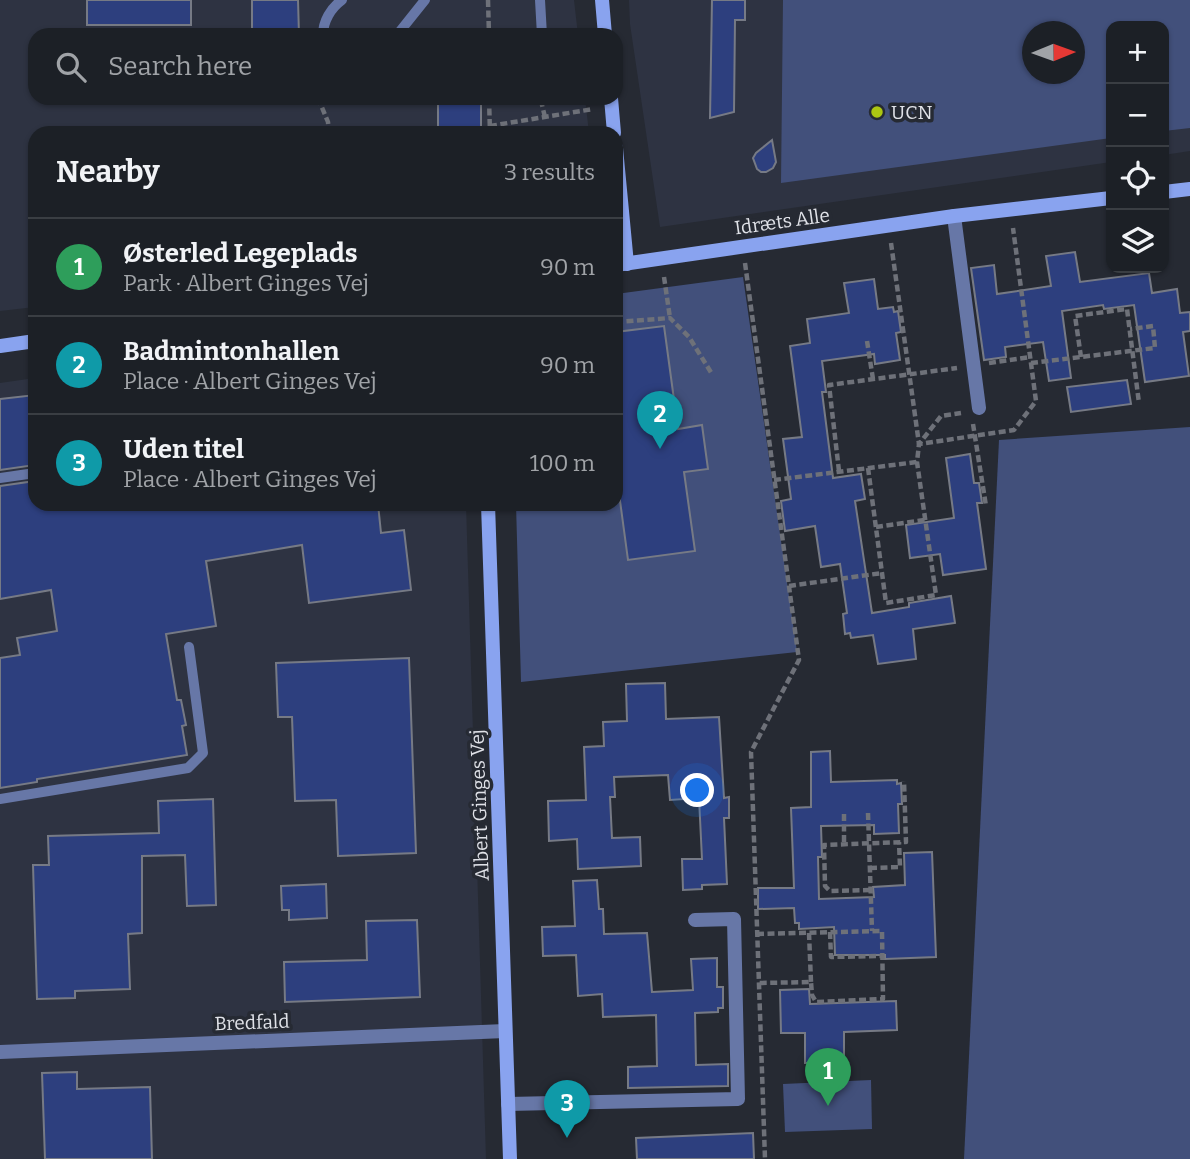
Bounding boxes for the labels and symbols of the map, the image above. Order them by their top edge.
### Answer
north arrow [1022,21,1085,84]
place label: UCN [891,101,933,124]
marker: UCN [869,104,885,120]
street label: Idræts Alle [733,203,831,240]
pin: 2 [637,391,683,449]
street label: Albert Ginges Vej [465,729,494,881]
your location [680,773,714,807]
street label: Bredfald [214,1010,290,1035]
pin: 1 [805,1048,851,1106]
pin: 3 [544,1080,590,1138]

